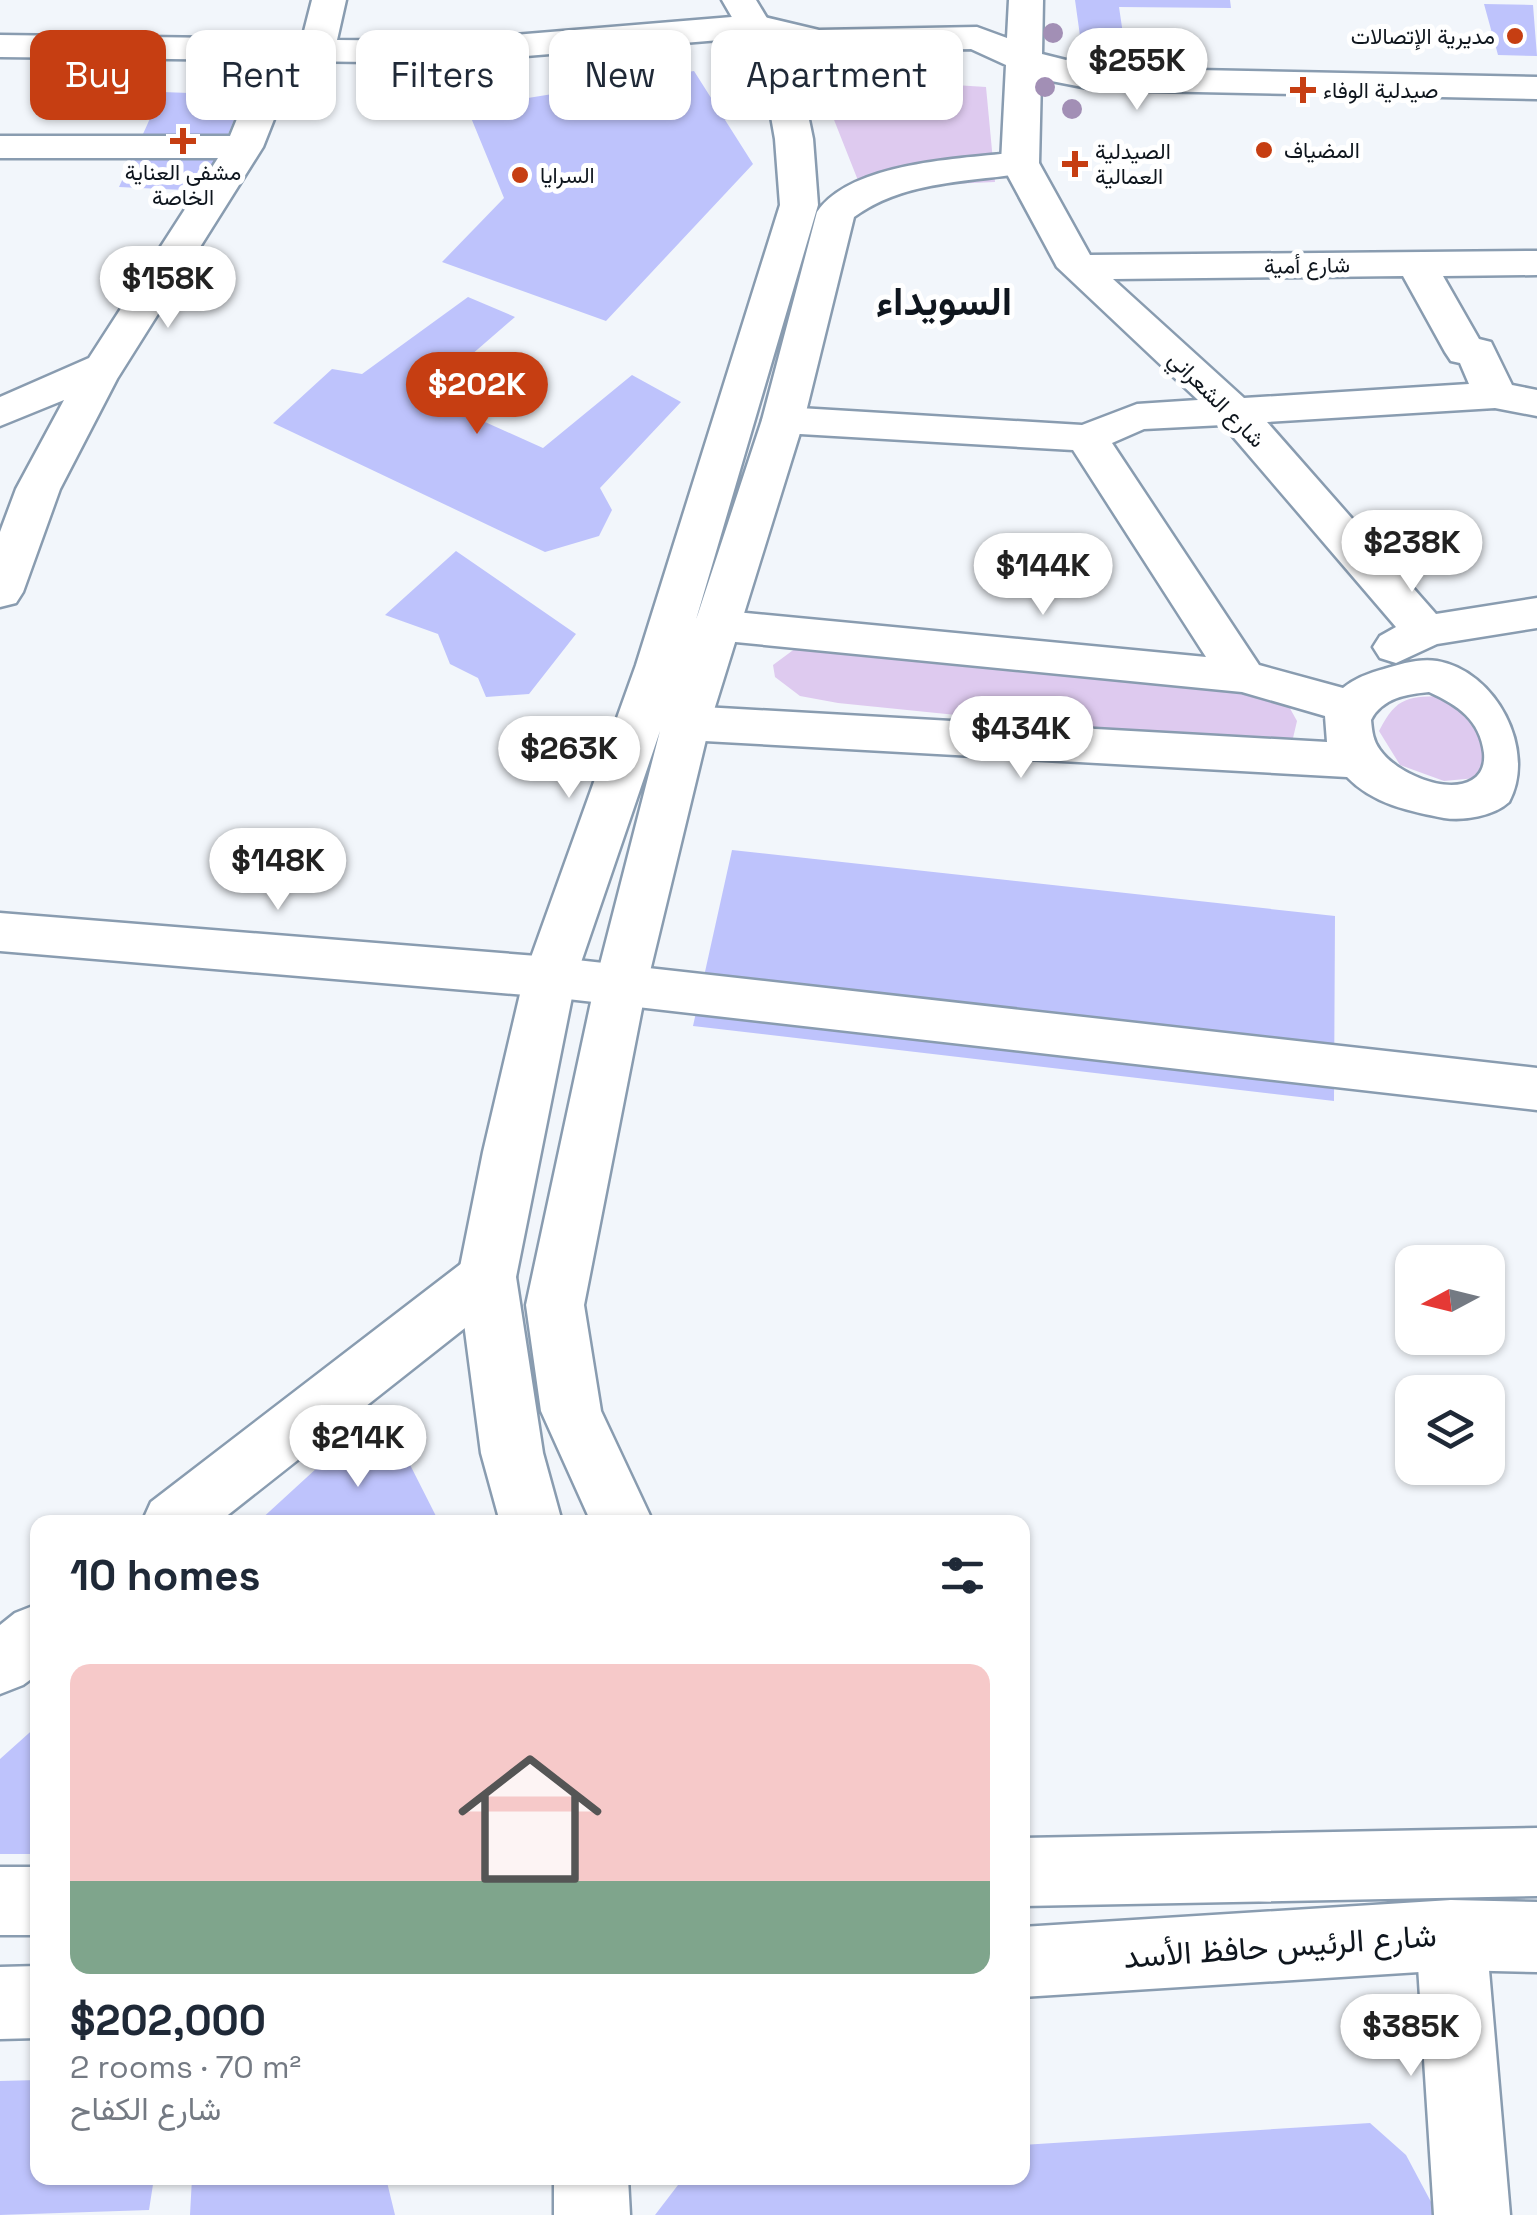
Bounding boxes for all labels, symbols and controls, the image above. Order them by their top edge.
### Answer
place label: مديرية الإتصالات [1351,22,1495,51]
marker: مديرية الإتصالات [1504,25,1526,47]
pin: $255K [1067,28,1207,113]
chip: Buy [30,30,166,120]
chip: Rent [186,30,336,120]
chip: Filters [356,30,529,120]
chip: New [549,30,691,120]
chip: Apartment [711,30,963,120]
text: $255K [1089,40,1185,80]
place label: صيدلية الوفاء [1323,76,1438,104]
marker: صيدلية الوفاء [1292,79,1314,101]
marker: مشفى العناية الخاصة [170,128,196,154]
place label: المضياف [1284,136,1360,164]
place label: الصيدلية العمالية [1095,137,1171,190]
marker: المضياف [1253,139,1275,161]
marker: الصيدلية العمالية [1064,153,1086,175]
place label: مشفى العناية الخاصة [125,158,241,211]
place label: السرايا [540,161,595,189]
marker: السرايا [509,164,531,186]
pin: $158K [98,246,238,331]
street label: شارع أمية [1264,250,1350,281]
text: $158K [122,258,214,298]
district label: السويداء [876,276,1012,327]
street label: شارع الشعراني [1159,345,1271,457]
pin: $202K [407,352,547,437]
text: $202K [428,364,526,404]
pin: $238K [1342,510,1482,595]
text: $238K [1363,522,1461,562]
pin: $144K [973,533,1113,618]
text: $144K [996,545,1090,585]
pin: $434K [951,696,1091,781]
text: $434K [971,708,1071,748]
pin: $263K [499,716,639,801]
text: $263K [520,728,618,768]
pin: $148K [208,828,348,913]
text: $148K [231,840,325,880]
north arrow [1395,1245,1505,1355]
map controls [1395,1245,1505,1485]
button: layers [1395,1375,1505,1485]
pin: $214K [288,1405,428,1490]
text: $214K [311,1417,405,1457]
icon: filters [935,1548,990,1603]
text: 10 homes [70,1549,261,1602]
icon: home [440,1729,620,1909]
street label: شارع الرئيس حافظ الأسد [1122,1915,1438,1979]
text: $202,000 [70,1994,266,2047]
pin: $385K [1341,1994,1481,2079]
text: $385K [1362,2006,1460,2046]
text: 2 rooms · 70 m² [70,2047,301,2087]
text: شارع الكفاح [70,2089,221,2129]

